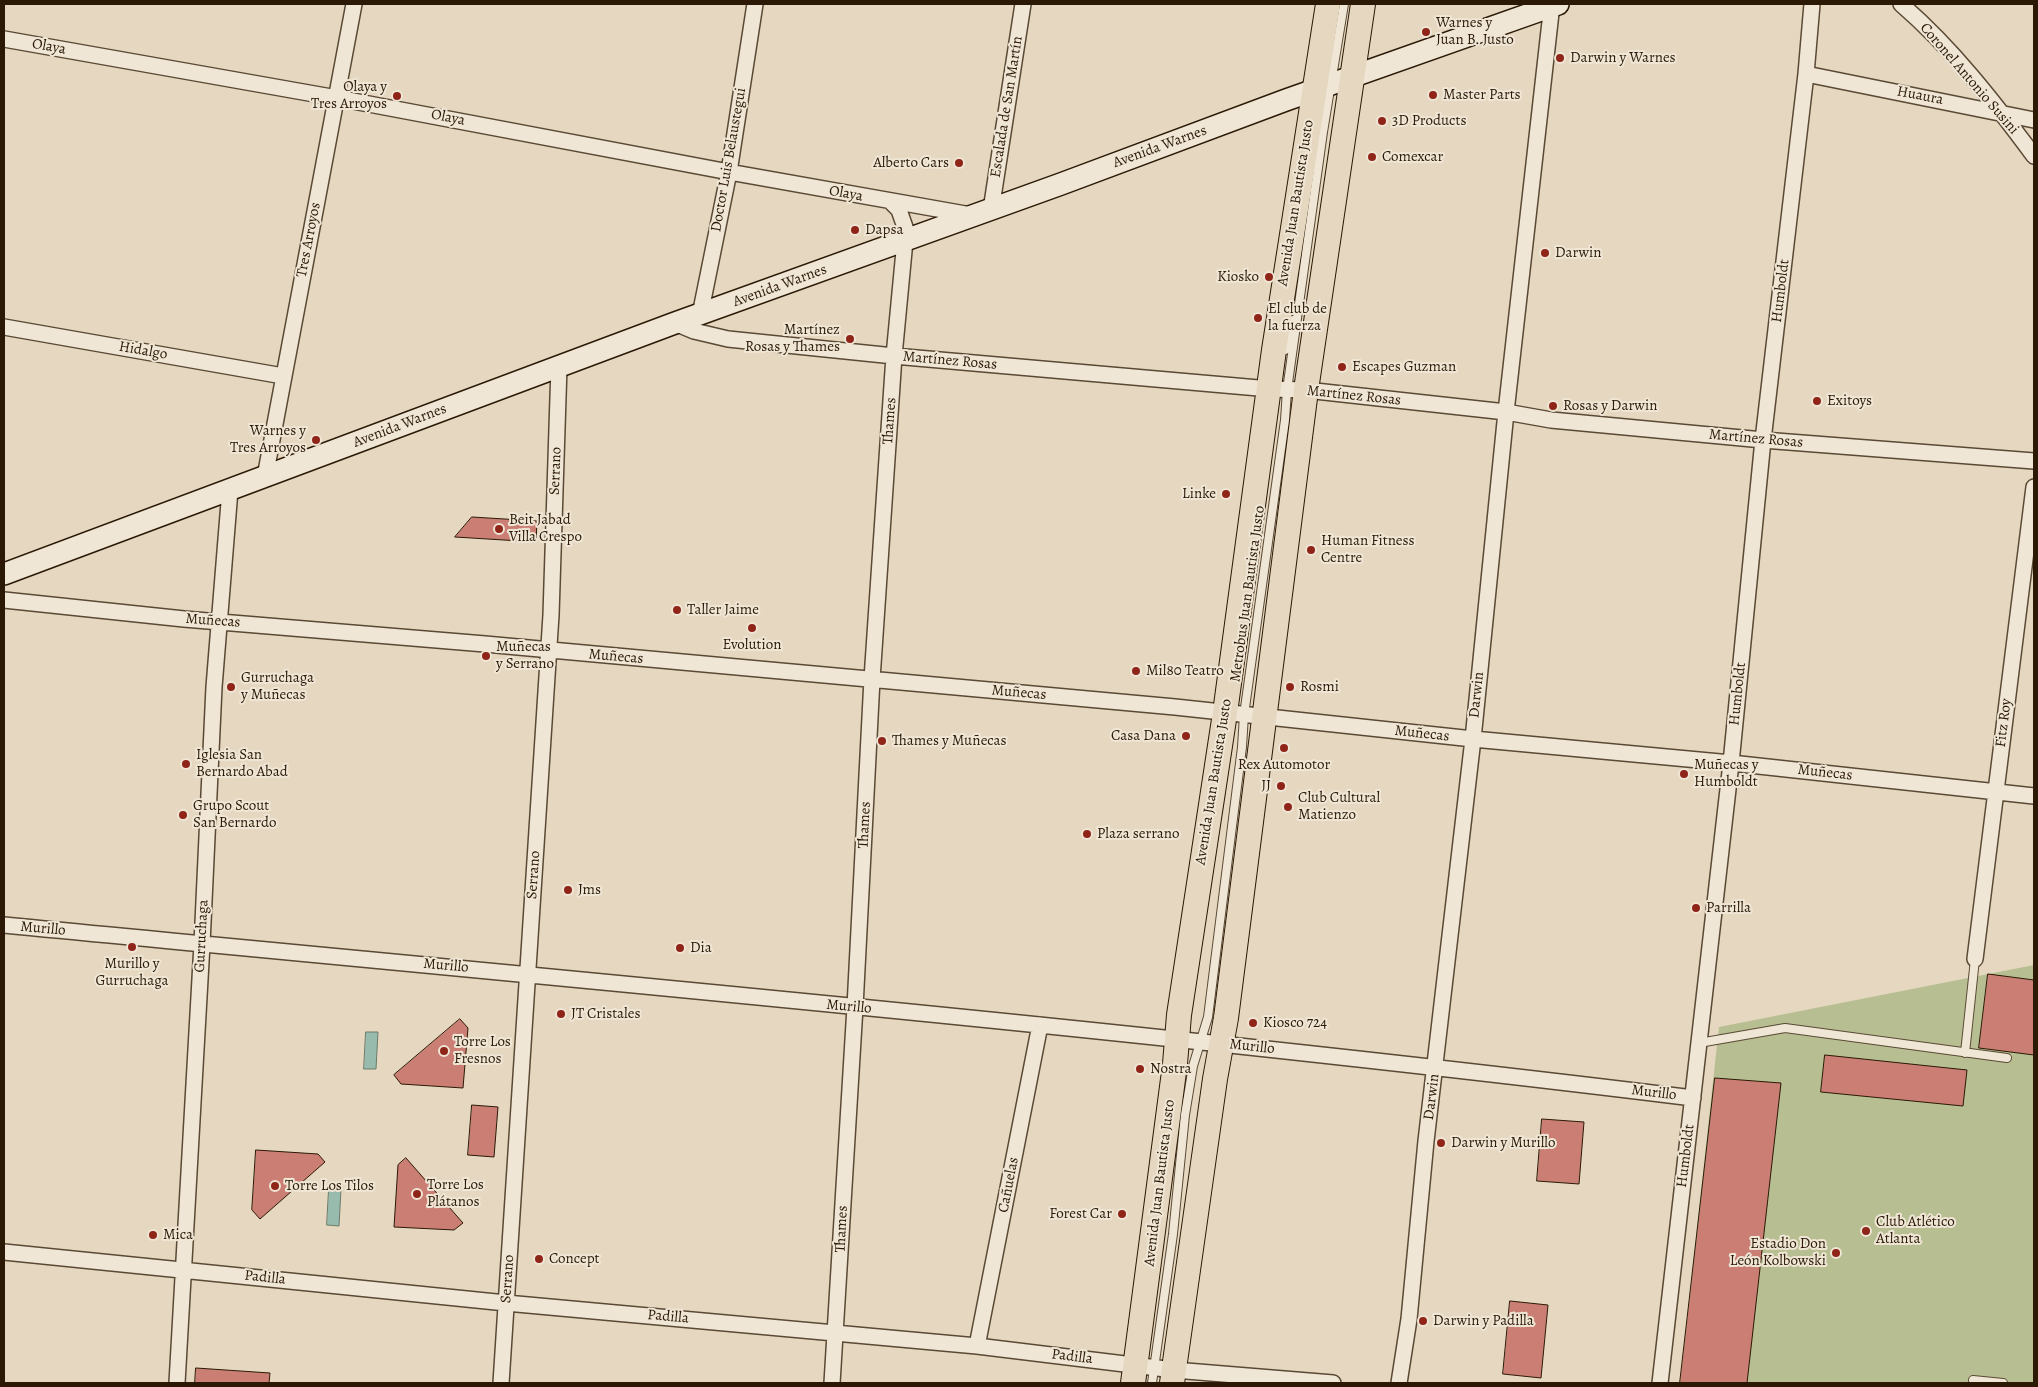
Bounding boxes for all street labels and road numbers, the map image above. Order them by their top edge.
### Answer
street label: Coronel Antonio Susini [1916,20,2022,138]
street label: Olaya [31,35,67,59]
street label: Escalada de San Martín [987,35,1027,179]
street label: Huaura [1895,83,1945,109]
street label: Doctor Luis Belaustegui [707,86,751,234]
street label: Olaya [430,106,466,130]
street label: Avenida Juan Bautista Justo [1274,119,1318,287]
street label: Avenida Warnes [1111,122,1209,172]
street label: Olaya [828,182,864,206]
street label: Tres Arroyos [293,201,325,279]
street label: Humboldt [1768,258,1794,324]
street label: Avenida Warnes [731,261,829,311]
street label: Hidalgo [117,338,169,364]
street label: Martínez Rosas [902,348,998,374]
street label: Martínez Rosas [1306,382,1402,410]
street label: Thames [879,397,901,445]
street label: Avenida Warnes [351,400,449,452]
street label: Martínez Rosas [1708,426,1804,452]
street label: Serrano [546,447,566,495]
street label: Metrobus Juan Bautista Justo [1227,505,1269,683]
street label: Muñecas [185,610,241,632]
street label: Muñecas [588,646,644,668]
street label: Humboldt [1726,661,1750,727]
street label: Darwin [1466,671,1488,719]
street label: Muñecas [991,682,1047,704]
street label: Avenida Juan Bautista Justo [1192,698,1236,866]
street label: Fitz Roy [1992,698,2016,748]
street label: Muñecas [1394,722,1450,746]
street label: Muñecas [1797,761,1853,785]
street label: Thames [855,801,875,849]
street label: Serrano [523,850,545,900]
street label: Gurruchaga [191,899,213,973]
street label: Murillo [20,918,66,940]
street label: Murillo [423,955,469,977]
street label: Murillo [826,996,872,1018]
street label: Murillo [1229,1036,1275,1058]
street label: Darwin [1420,1073,1444,1121]
street label: Murillo [1630,1081,1678,1105]
street label: Avenida Juan Bautista Justo [1141,1099,1179,1267]
street label: Humboldt [1673,1123,1699,1189]
street label: Cañuelas [995,1156,1023,1214]
street label: Thames [832,1205,852,1253]
street label: Serrano [497,1254,519,1304]
street label: Padilla [243,1267,287,1289]
street label: Padilla [647,1306,689,1328]
street label: Padilla [1050,1346,1094,1368]

